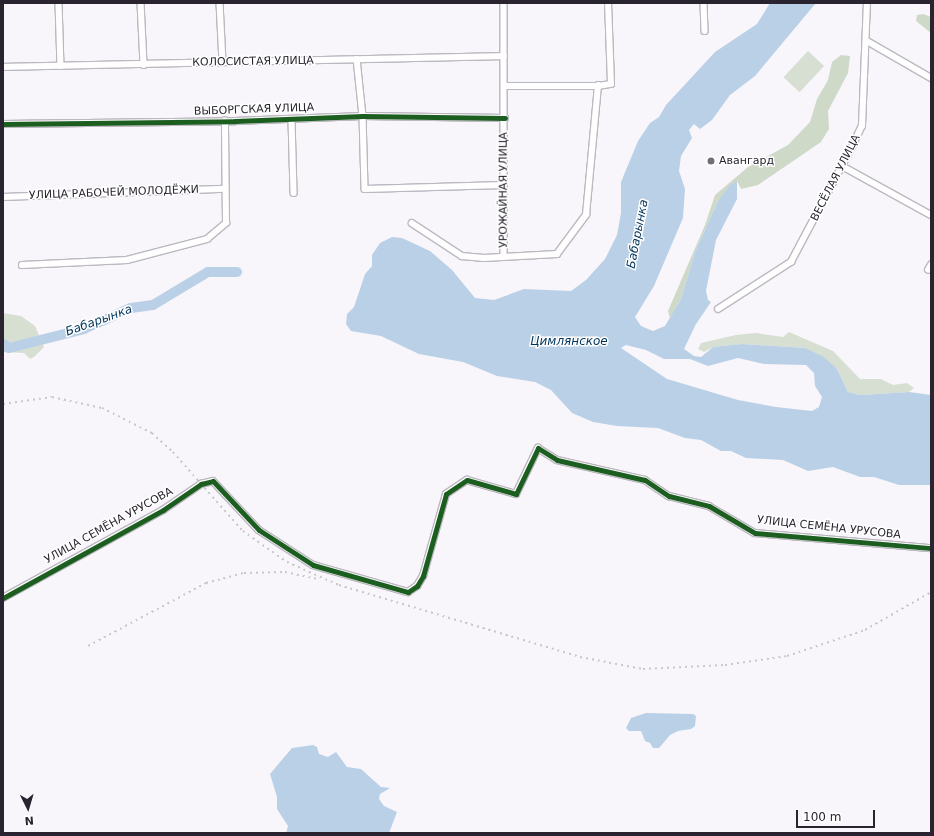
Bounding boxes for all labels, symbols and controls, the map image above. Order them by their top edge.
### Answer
street label: КОЛОСИСТАЯ УЛИЦА [192,54,314,70]
street label: ВЫБОРГСКАЯ УЛИЦА [194,101,314,119]
street label: УРОЖАЙНАЯ УЛИЦА [497,132,511,248]
street label: ВЕСЁЛАЯ УЛИЦА [808,133,864,223]
place label: Авангард [719,154,774,168]
marker: Авангард [706,156,716,166]
street label: УЛИЦА РАБОЧЕЙ МОЛОДЁЖИ [29,183,199,203]
water label: Бабарынка [624,198,652,270]
water label: Бабарынка [64,302,134,340]
water label: Цимлянское [530,335,608,349]
street label: УЛИЦА СЕМЁНА УРУСОВА [43,485,175,567]
street label: УЛИЦА СЕМЁНА УРУСОВА [756,514,902,542]
north arrow [8,788,48,828]
scale bar [798,802,877,828]
text: 100 m [803,810,841,824]
text: N [24,814,34,827]

